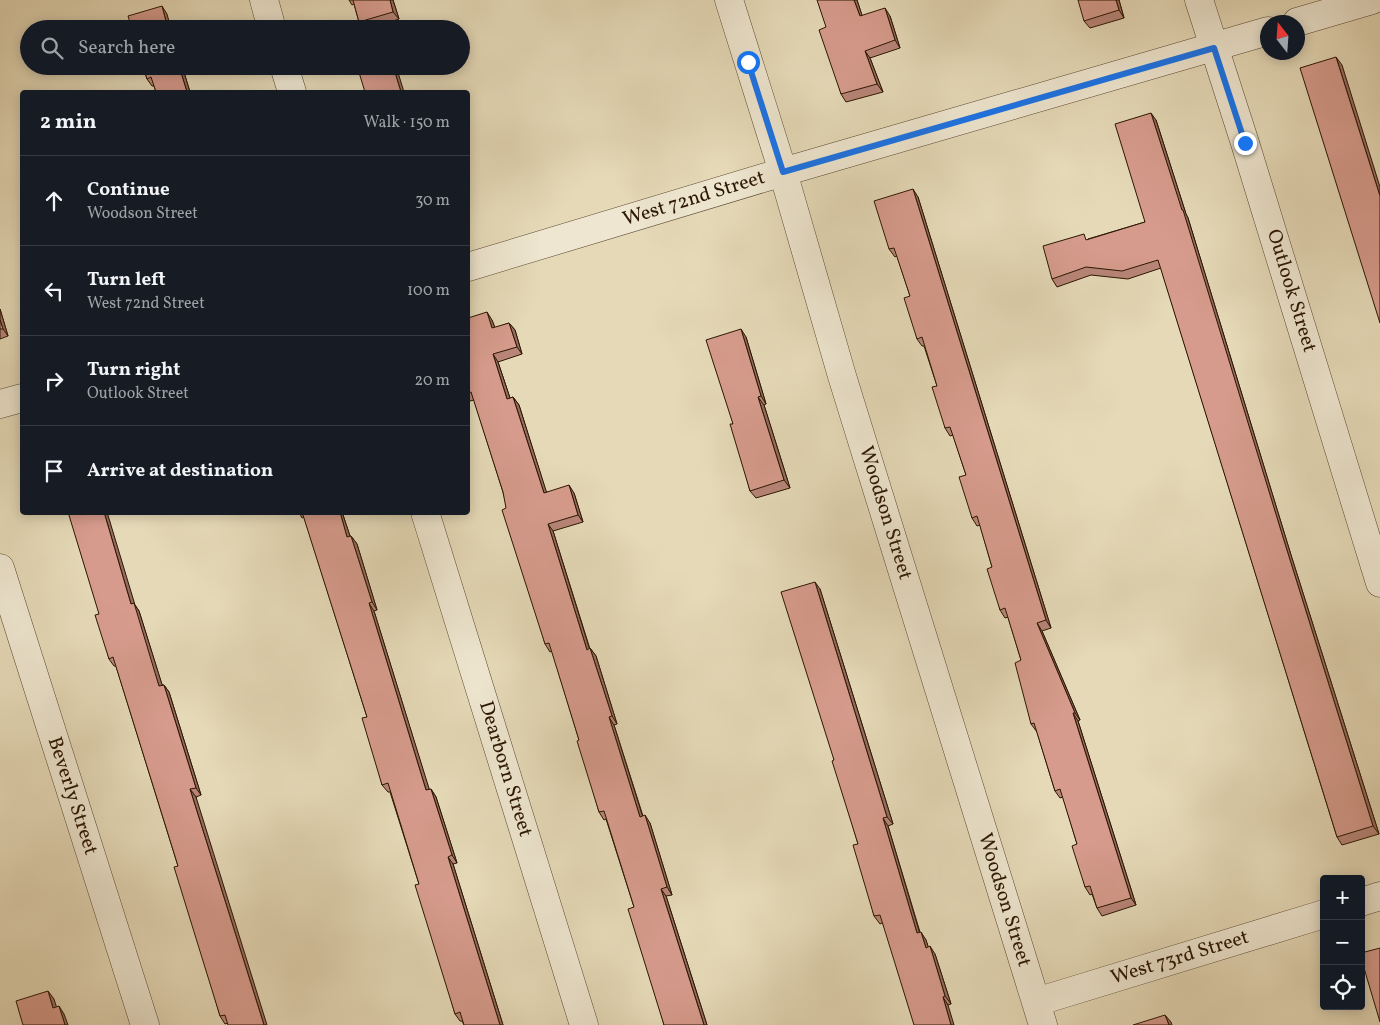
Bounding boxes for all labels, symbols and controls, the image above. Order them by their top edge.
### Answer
north arrow [1260,15,1305,60]
search box [20,20,470,75]
icon: search [38,34,66,62]
text: Search here [78,35,175,61]
route start [737,51,760,74]
text: 2 min [40,108,97,137]
text: Walk · 150 m [364,112,450,134]
route end [1234,132,1257,155]
street label: West 72nd Street [620,164,768,234]
text: Continue [87,177,170,203]
icon: ahead [40,187,68,215]
text: 30 m [415,190,450,212]
text: Woodson Street [87,203,198,225]
street label: Outlook Street [1259,226,1323,356]
text: Turn left [87,267,166,293]
icon: left [40,277,68,305]
text: 100 m [407,280,450,302]
text: West 72nd Street [87,293,205,315]
text: Turn right [87,357,180,383]
icon: right [40,367,68,395]
text: 20 m [415,370,450,392]
text: Outlook Street [87,383,189,405]
street label: Woodson Street [851,443,919,583]
icon: arrive [40,457,68,485]
text: Arrive at destination [87,458,273,484]
street label: Dearborn Street [471,698,539,840]
street label: Beverly Street [40,733,104,859]
street label: Woodson Street [970,830,1038,970]
map controls [1320,875,1365,1010]
button: + [1320,875,1365,920]
button: − [1320,920,1365,965]
street label: West 73rd Street [1108,924,1252,992]
button: locate [1320,965,1365,1010]

